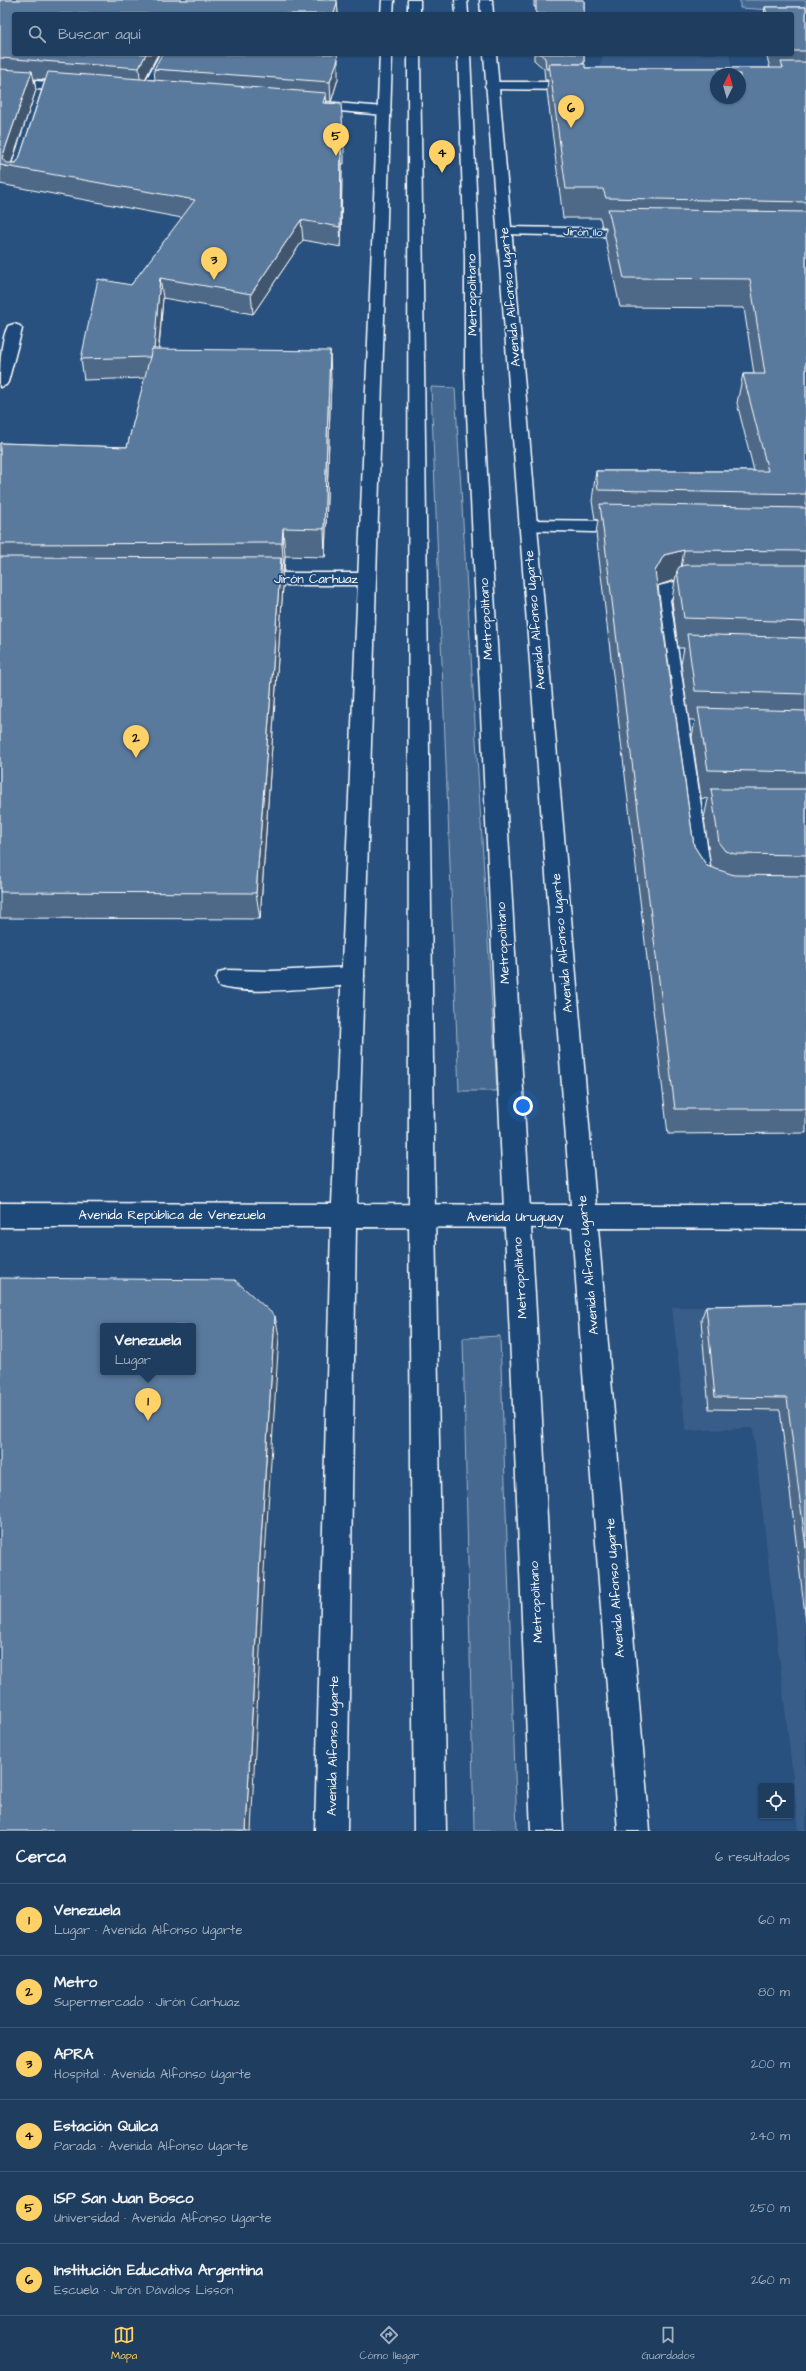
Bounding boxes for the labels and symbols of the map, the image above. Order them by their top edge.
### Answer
north arrow [710,68,746,104]
pin: 6 [558,95,584,128]
pin: 5 [323,123,349,156]
pin: 4 [429,140,455,173]
street label: Jirón Ilo [563,224,604,240]
street label: Avenida Alfonso Ugarte [495,226,526,368]
pin: 3 [201,247,227,280]
street label: Metropolitano [462,253,482,336]
street label: Avenida Alfonso Ugarte [520,549,551,691]
street label: Jirón Carhuaz [274,570,359,588]
street label: Metropolitano [475,577,497,660]
pin: 2 [123,725,149,758]
street label: Avenida Alfonso Ugarte [547,872,578,1014]
street label: Metropolitano [492,901,514,984]
your location [513,1096,533,1116]
street label: Avenida Alfonso Ugarte [573,1194,604,1336]
street label: Avenida República de Venezuela [79,1206,266,1224]
street label: Avenida Uruguay [466,1208,564,1227]
street label: Metropolitano [508,1236,532,1319]
pin: 1 [135,1388,161,1421]
street label: Avenida Alfonso Ugarte [601,1517,630,1659]
street label: Metropolitano [525,1560,547,1643]
street label: Avenida Alfonso Ugarte [323,1676,344,1816]

